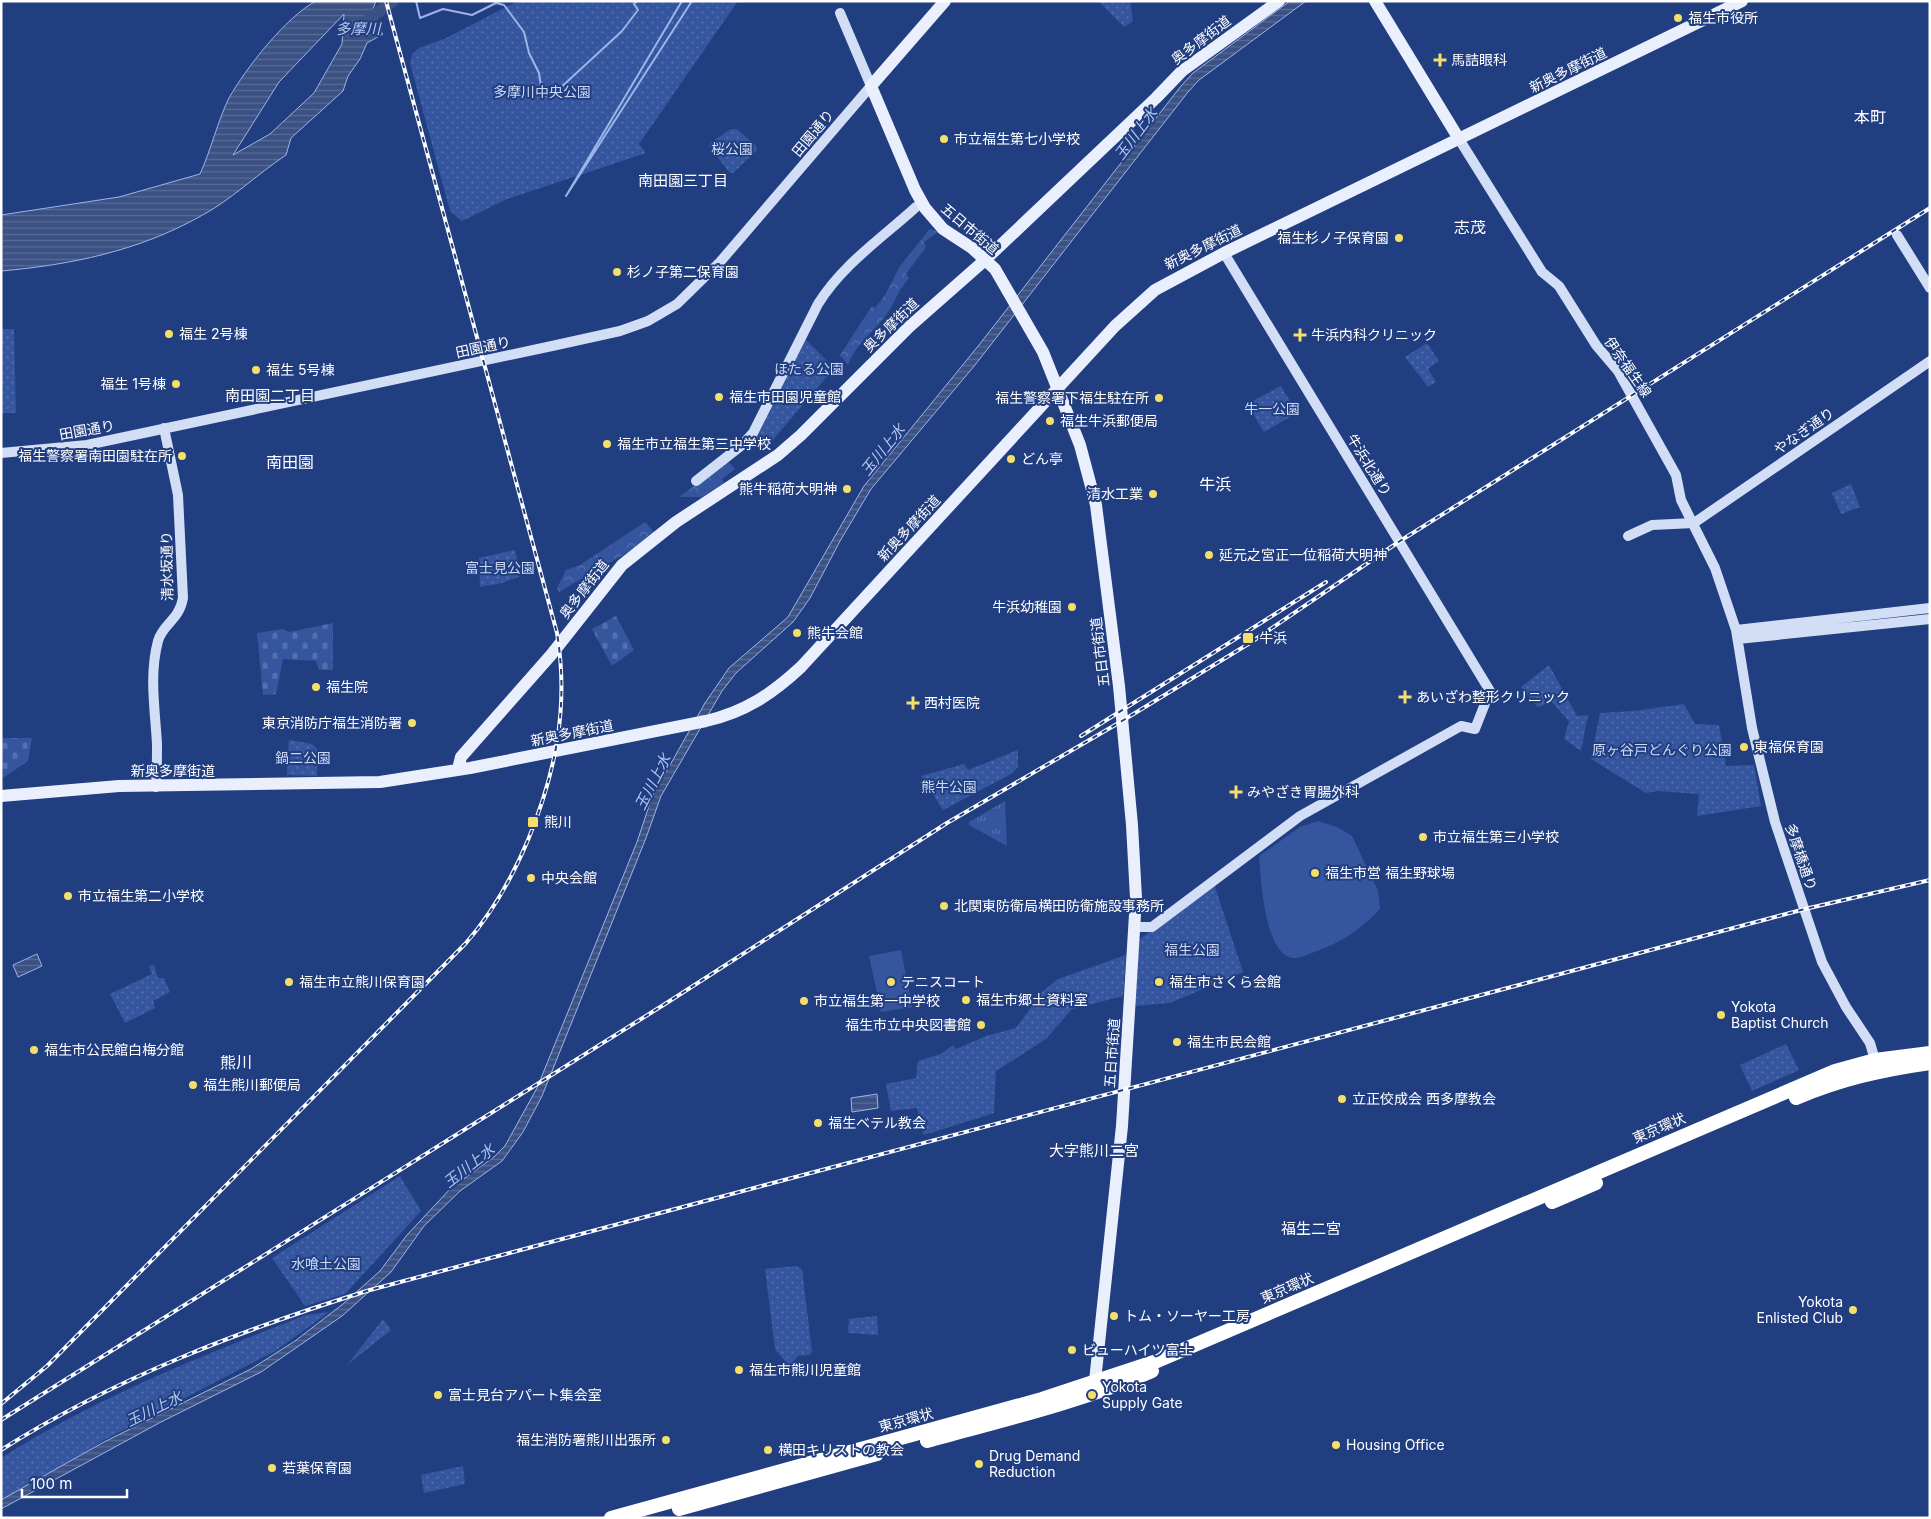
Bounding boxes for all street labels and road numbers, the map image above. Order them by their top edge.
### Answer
street label: 奥多摩街道 [1168,12,1234,67]
street label: 新奥多摩街道 [1526,43,1609,96]
street label: 田園通り [788,106,837,160]
street label: 五日市街道 [938,200,1003,258]
street label: 新奥多摩街道 [1161,220,1244,273]
street label: 奥多摩街道 [860,294,922,355]
street label: 田園通り [454,332,512,361]
street label: 伊奈福生線 [1601,333,1655,400]
street label: やなぎ通り [1770,404,1837,458]
street label: 田園通り [58,416,116,443]
street label: 牛浜北通り [1344,431,1395,499]
street label: 新奥多摩街道 [874,491,943,564]
street label: 清水坂通り [157,531,176,601]
street label: 奥多摩街道 [555,556,612,622]
street label: 五日市街道 [1087,616,1112,688]
street label: 新奥多摩街道 [529,716,615,749]
street label: 新奥多摩街道 [131,762,215,779]
street label: 多摩橋通り [1782,821,1821,893]
street label: 五日市街道 [1101,1017,1122,1088]
street label: 東京環状 [1630,1109,1688,1146]
street label: 東京環状 [1258,1269,1316,1306]
street label: 東京環状 [877,1404,935,1435]

